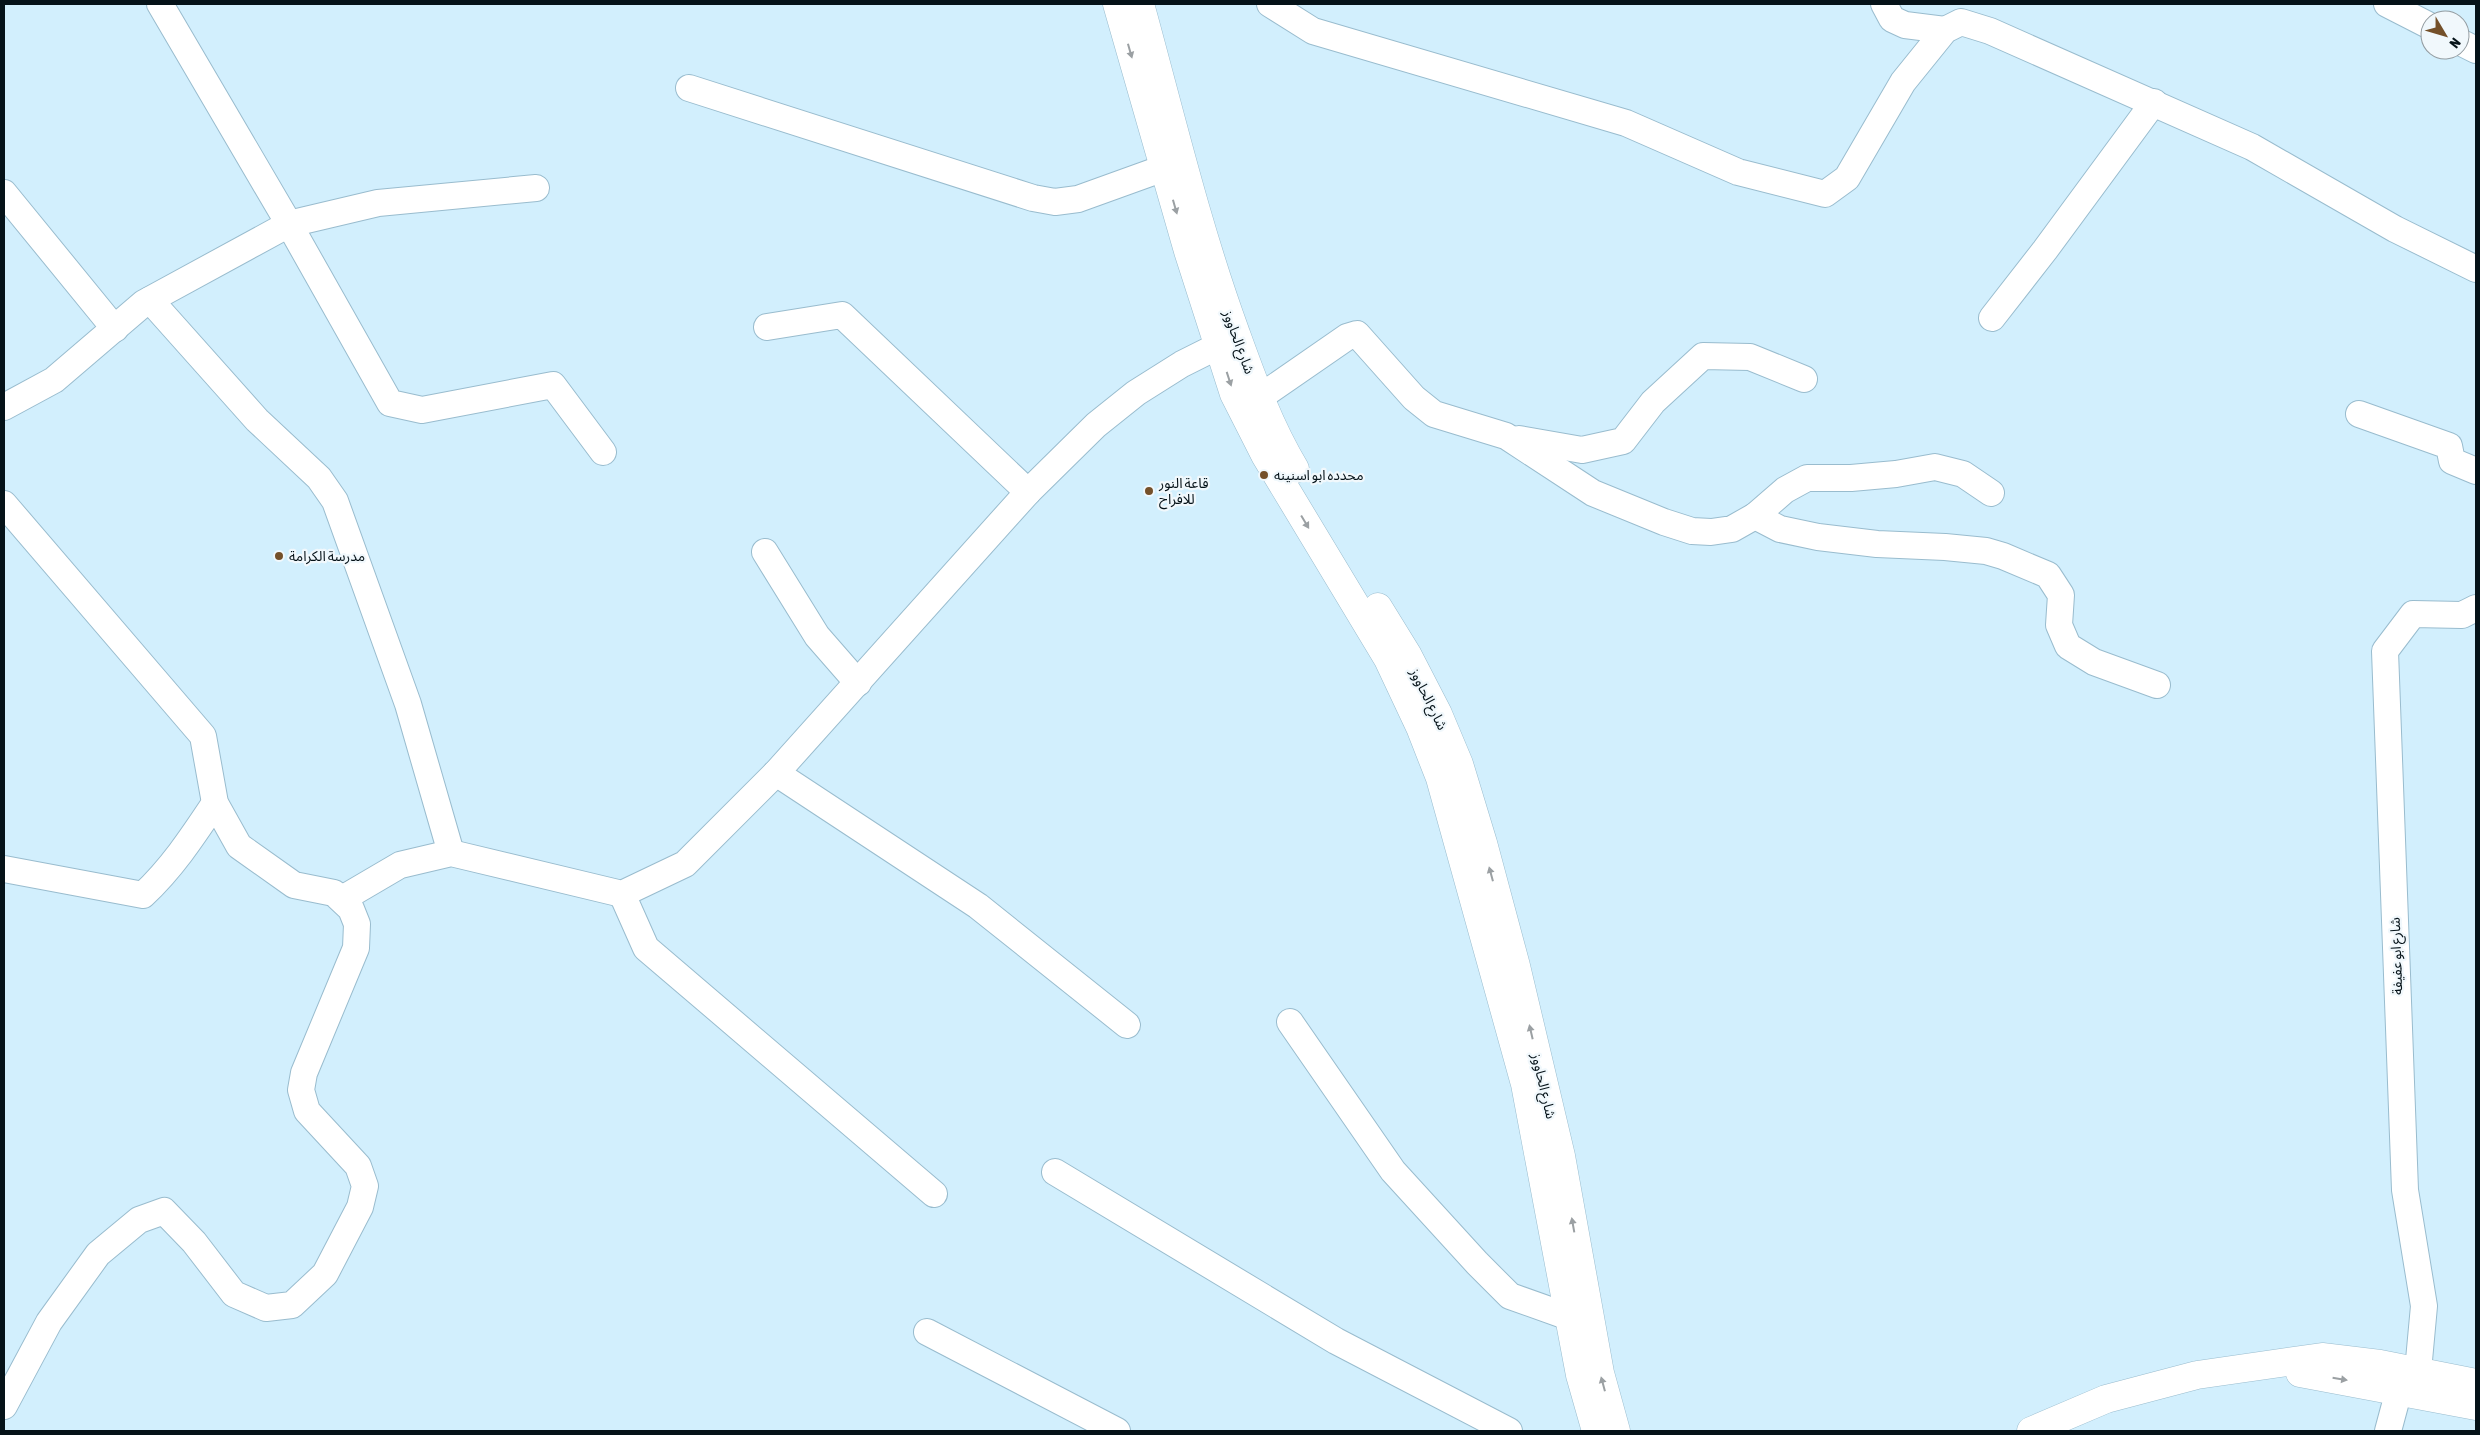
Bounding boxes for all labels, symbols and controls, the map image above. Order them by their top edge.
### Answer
north arrow [2420,10,2470,60]
text: N [2446,35,2464,51]
one-way arrow [1127,43,1135,58]
one-way arrow [1171,199,1179,215]
street label: شارع الحاووز [1217,307,1258,377]
one-way arrow [1226,371,1233,386]
place label: محدده ابو اسنينه [1274,467,1364,484]
marker: محدده ابو اسنينه [1258,469,1270,481]
place label: قاعة النور للافراح [1158,475,1209,510]
marker: قاعة النور للافراح [1143,485,1155,497]
one-way arrow [1300,515,1310,528]
place label: مدرسة الكرامة [289,548,365,565]
marker: مدرسة الكرامة [273,550,285,562]
street label: شارع الحاووز [1404,665,1451,734]
one-way arrow [1487,867,1495,882]
street label: شارع ابو عفيفة [2387,917,2408,995]
one-way arrow [1527,1024,1535,1039]
street label: شارع الحاووز [1526,1051,1559,1121]
one-way arrow [1569,1216,1577,1232]
one-way arrow [2332,1375,2348,1383]
one-way arrow [1599,1377,1607,1392]

